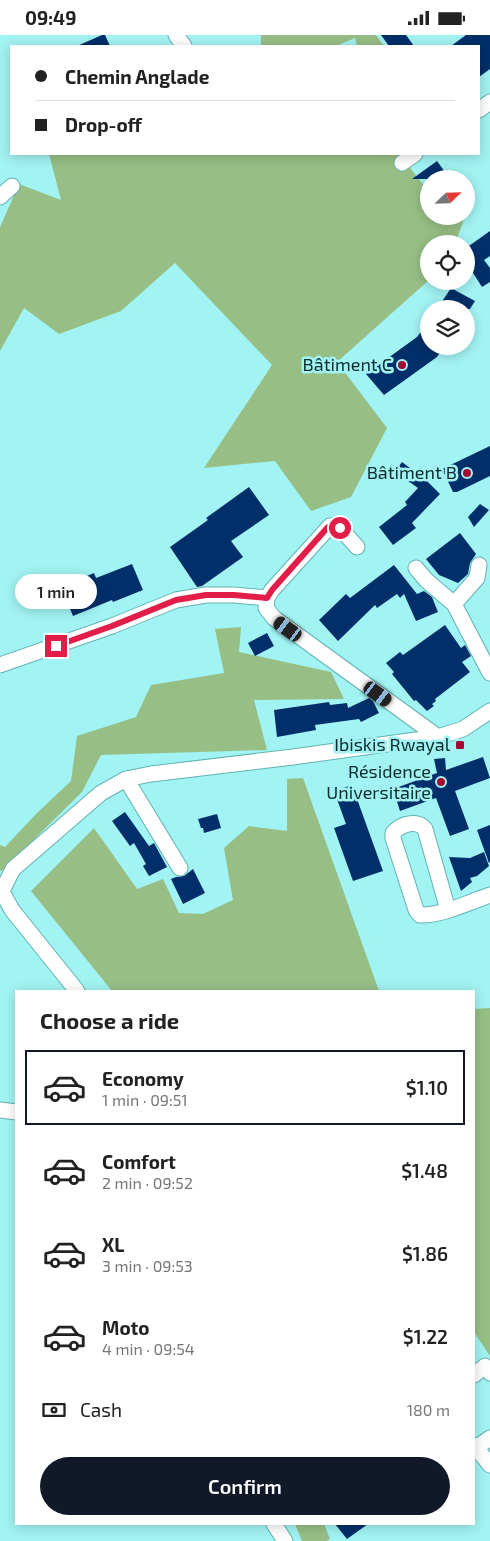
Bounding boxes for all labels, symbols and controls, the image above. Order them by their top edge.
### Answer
text: 09:49 [25,6,76,29]
text: Chemin Anglade [65,65,209,88]
text: Drop-off [65,113,142,136]
north arrow [420,170,475,225]
map controls [420,170,475,355]
button: locate [420,235,475,290]
button: layers [420,300,475,355]
place label: Bâtiment C [303,353,392,375]
marker: Bâtiment C [396,359,408,371]
place label: Bâtiment B [367,461,457,483]
marker: Bâtiment B [461,467,473,479]
route start [329,517,351,539]
callout: 1 min [15,573,97,609]
text: 1 min [37,582,75,601]
car [271,614,304,644]
route end [45,635,67,657]
car [361,679,394,709]
place label: Ibiskis Rwayal [334,733,451,755]
marker: Ibiskis Rwayal [454,739,466,751]
place label: Résidence Universitaire [326,760,431,803]
marker: Résidence Universitaire [435,776,447,788]
text: Choose a ride [40,1007,179,1033]
icon: car [42,1065,87,1110]
text: Economy [102,1067,184,1090]
text: $1.10 [406,1076,448,1099]
text: 1 min · 09:51 [102,1090,188,1109]
icon: car [42,1148,87,1193]
text: Comfort [102,1150,176,1173]
text: $1.48 [401,1159,448,1182]
text: 2 min · 09:52 [102,1173,193,1192]
icon: car [42,1231,87,1276]
text: XL [102,1233,124,1256]
text: $1.86 [402,1242,448,1265]
text: 3 min · 09:53 [102,1256,193,1275]
icon: car [42,1314,87,1359]
text: Moto [102,1316,150,1339]
text: $1.22 [403,1325,448,1348]
text: 4 min · 09:54 [102,1339,195,1358]
icon: cash [40,1396,68,1424]
text: Cash [80,1398,122,1421]
text: 180 m [407,1400,450,1419]
button: Confirm [40,1457,450,1515]

